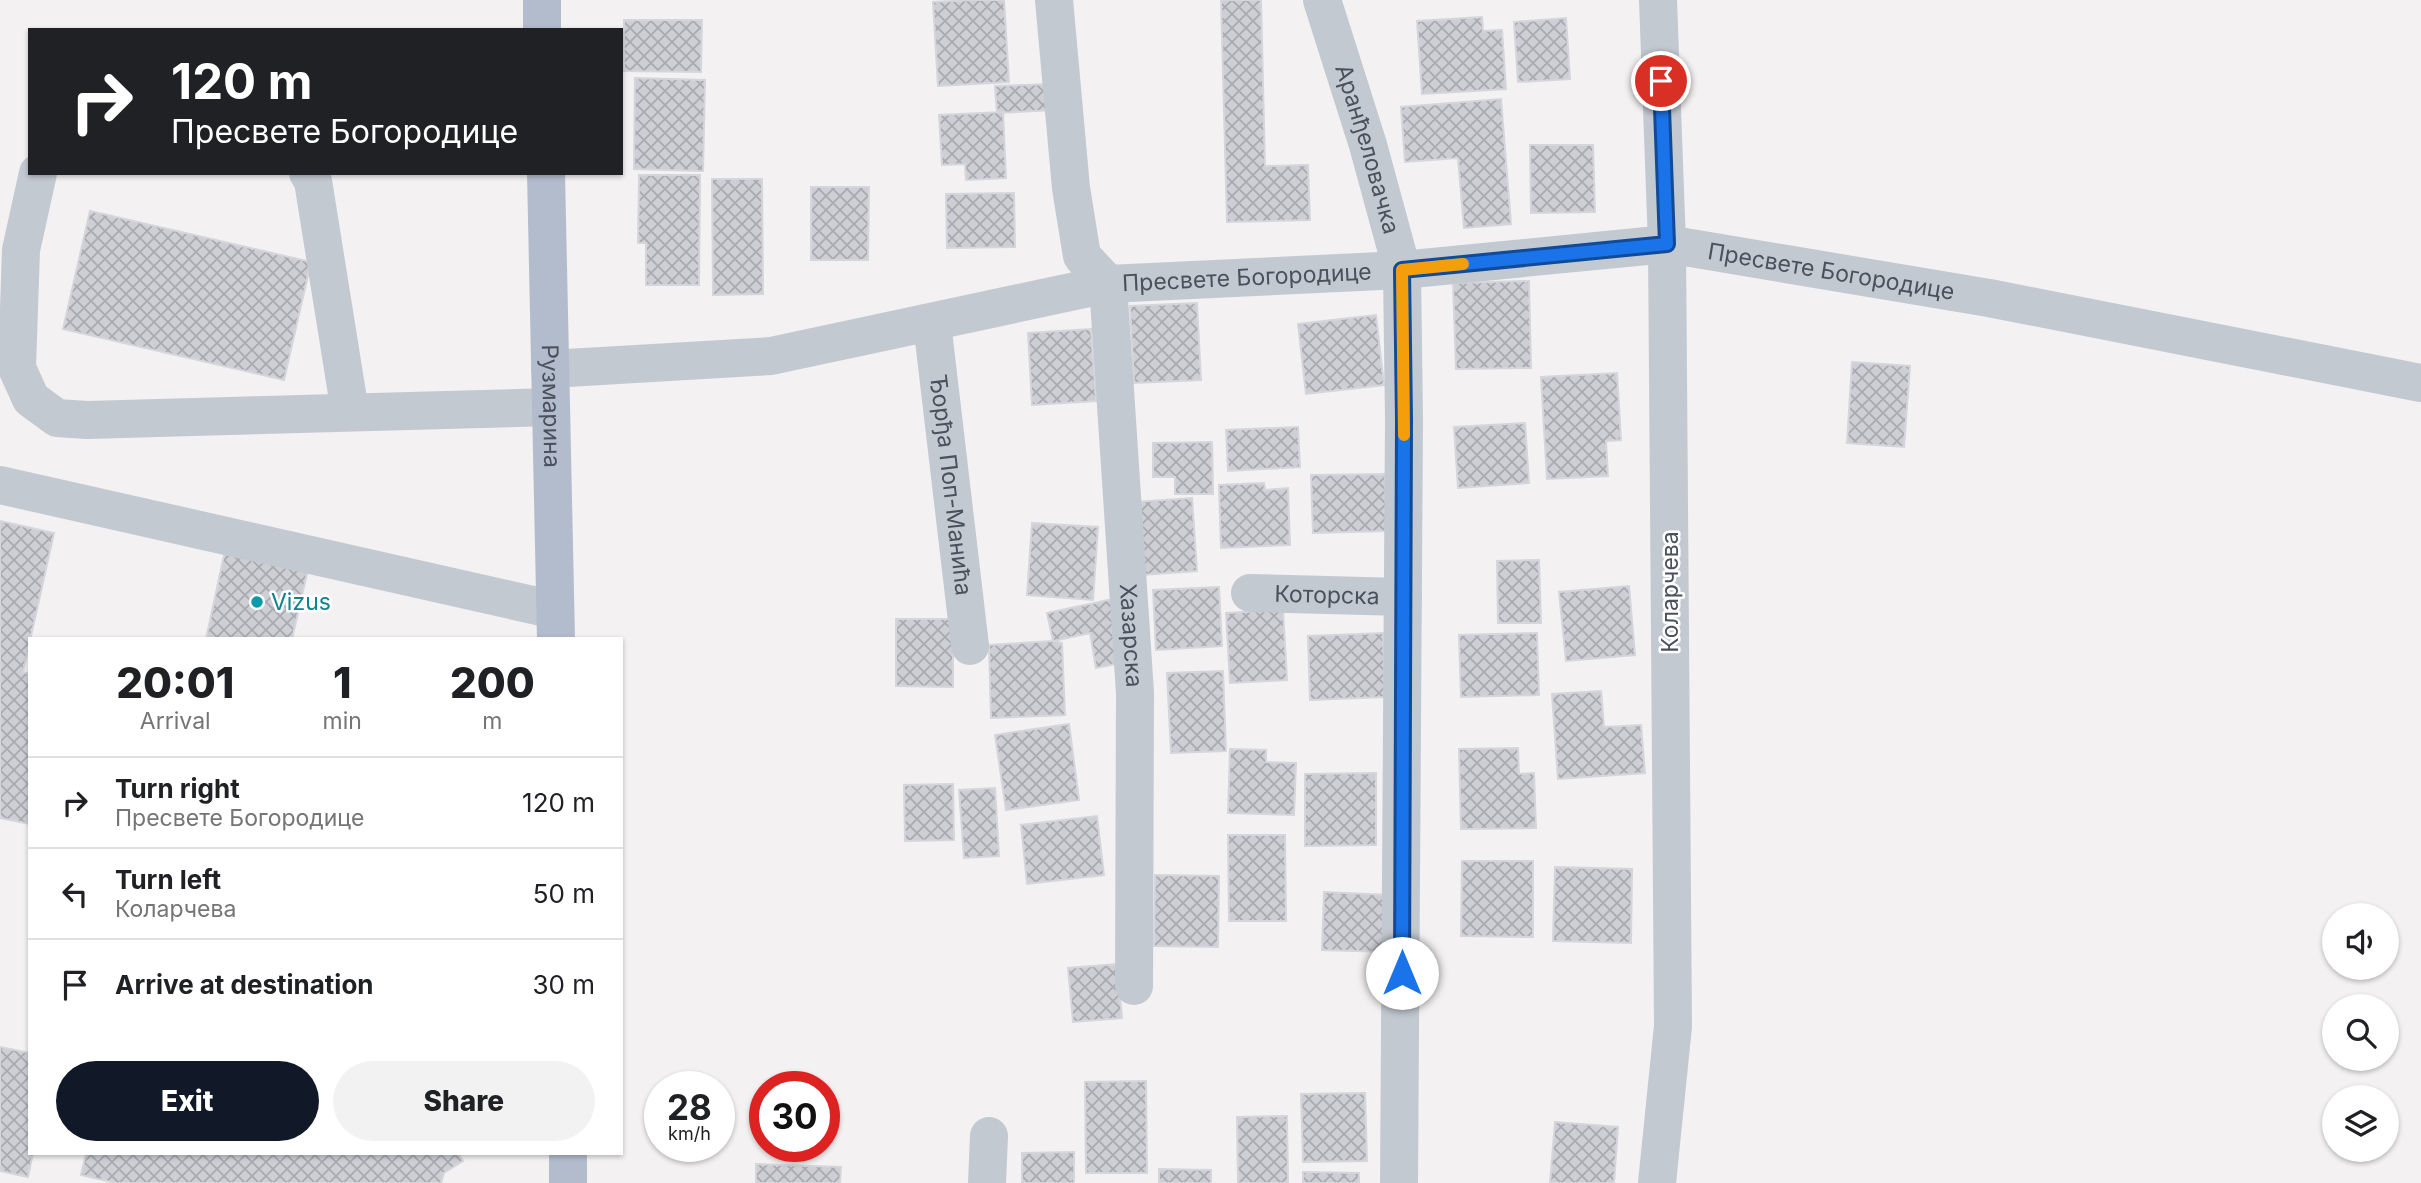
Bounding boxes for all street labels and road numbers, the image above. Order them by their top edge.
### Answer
street label: Аранђеловачка [1329,61,1406,237]
street label: Пресвете Богородице [1706,237,1957,306]
street label: Пресвете Богородице [1122,257,1372,297]
street label: Рузмарина [536,344,566,468]
street label: Ђорђа Поп-Манића [924,373,978,597]
street label: Коларчева [1656,531,1684,653]
street label: Которска [1274,580,1380,610]
street label: Хазарска [1114,582,1149,688]

